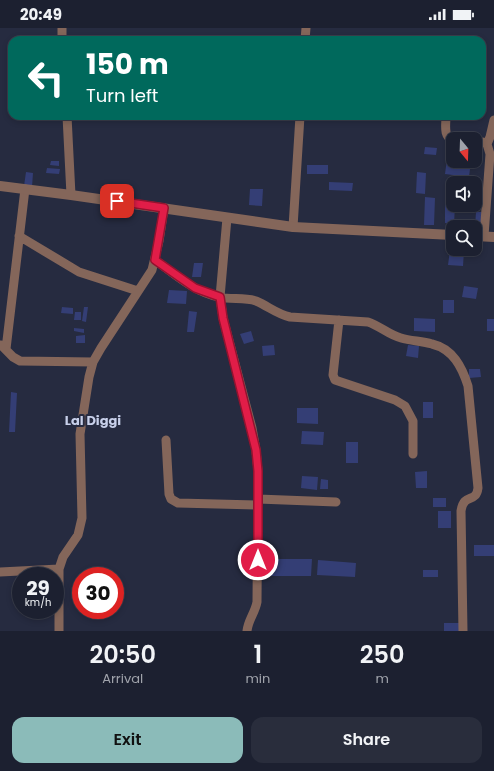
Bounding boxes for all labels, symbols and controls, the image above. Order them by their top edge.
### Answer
text: 20:49 [20,4,62,25]
text: 150 m [86,45,169,84]
icon: left [20,52,72,104]
text: Turn left [86,83,158,108]
north arrow [446,132,482,168]
map controls [446,132,482,256]
button: sound [446,176,482,212]
pin [100,184,134,218]
icon: arrive [106,190,128,212]
button: search [446,220,482,256]
district label: Lal Diggi [65,411,121,430]
position arrow [237,539,279,581]
speed limit sign: 30 [72,567,124,619]
text: 29 [26,574,50,602]
text: km/h [25,595,51,610]
text: 20:50 [89,638,156,671]
text: 1 [254,638,262,671]
text: 250 [360,638,405,671]
text: Arrival [102,669,143,688]
text: min [245,669,270,688]
text: m [375,669,389,688]
button: Exit [12,717,243,763]
button: Share [251,717,482,763]

